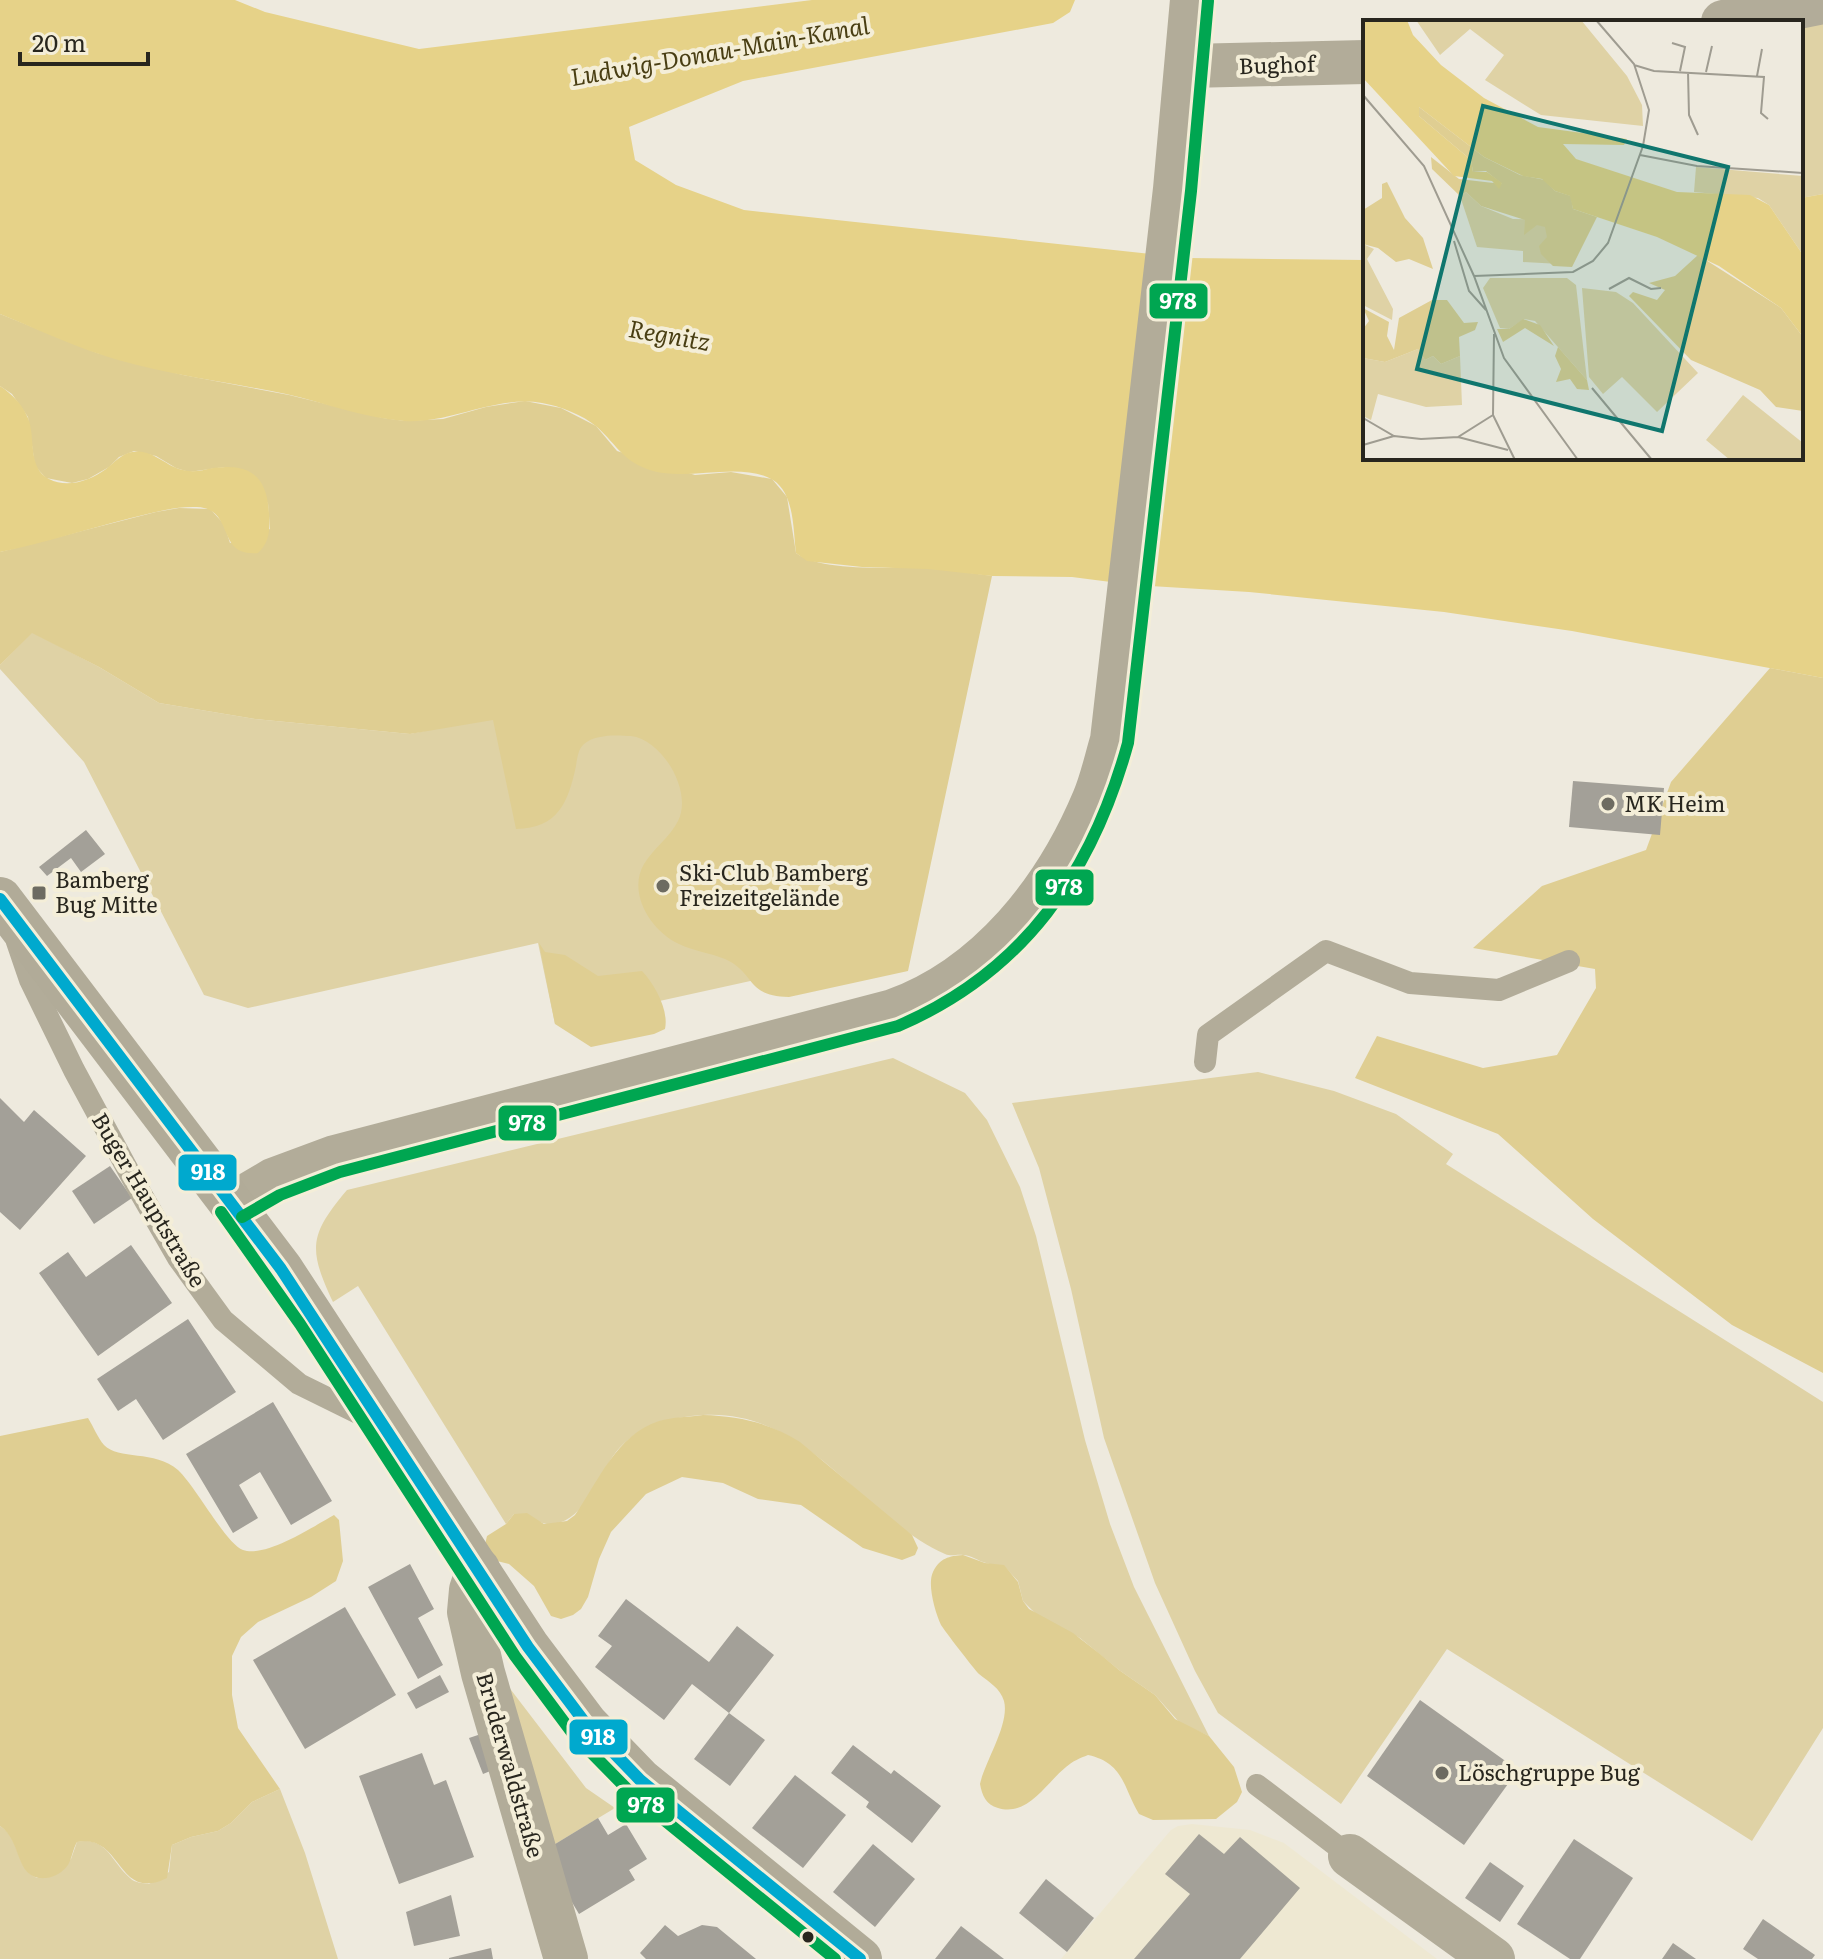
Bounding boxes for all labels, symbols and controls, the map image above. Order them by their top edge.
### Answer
water label: Ludwig-Donau-Main-Kanal [567,6,872,93]
scale bar [20,16,148,66]
inset map [1363,20,1803,460]
text: 20 m [32,24,86,59]
street label: Bughof [1238,46,1317,81]
line badge: 978 [1148,282,1209,320]
text: 978 [1159,283,1197,316]
water label: Regnitz [626,309,713,358]
place label: MK Heim [1624,786,1725,819]
marker: MK Heim [1599,795,1617,813]
place label: Ski-Club Bamberg Freizeitgelände [679,855,869,913]
place label: Bamberg Bug Mitte [55,862,158,920]
line badge: 978 [1034,868,1095,907]
text: 978 [1045,869,1083,902]
marker: Ski-Club Bamberg Freizeitgelände [654,877,672,895]
marker: Bamberg Bug Mitte [30,884,48,902]
line badge: 978 [497,1104,558,1142]
text: 978 [508,1105,546,1138]
street label: Buger Hauptstraße [85,1106,216,1293]
line badge: 918 [177,1153,238,1192]
text: 918 [191,1154,225,1187]
street label: Bruderwaldstraße [469,1668,554,1861]
line badge: 918 [568,1718,629,1756]
text: 918 [581,1719,615,1752]
place label: Löschgruppe Bug [1458,1755,1641,1788]
marker: Löschgruppe Bug [1433,1764,1451,1782]
line badge: 978 [615,1786,676,1824]
text: 978 [627,1787,665,1820]
unlabelled marker [800,1929,816,1945]

